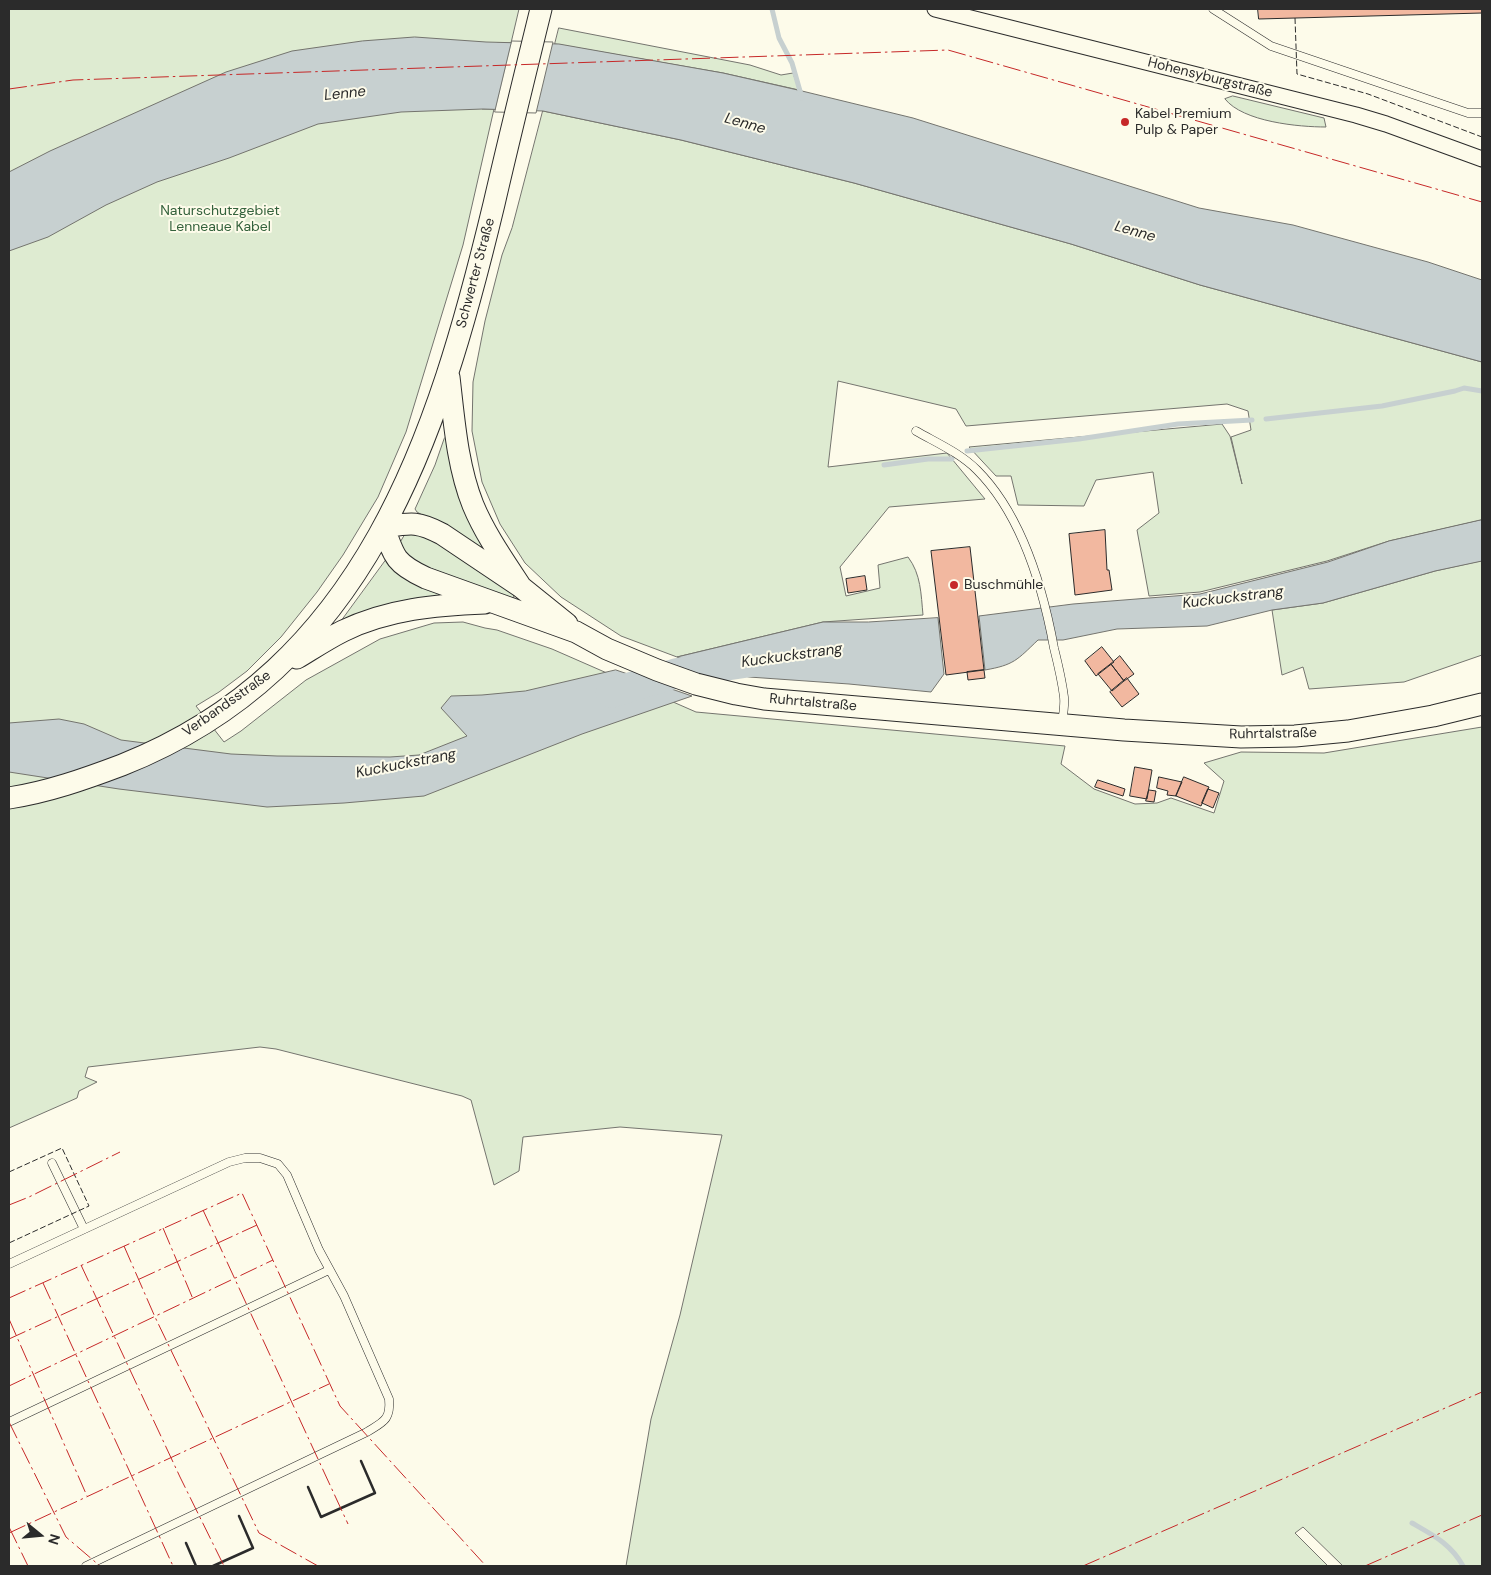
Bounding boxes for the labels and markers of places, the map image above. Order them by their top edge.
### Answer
place label: Kabel Premium Pulp & Paper [1135,106,1231,138]
marker: Kabel Premium Pulp & Paper [1119,116,1131,128]
place label: Buschmühle [964,577,1043,593]
marker: Buschmühle [948,579,960,591]

